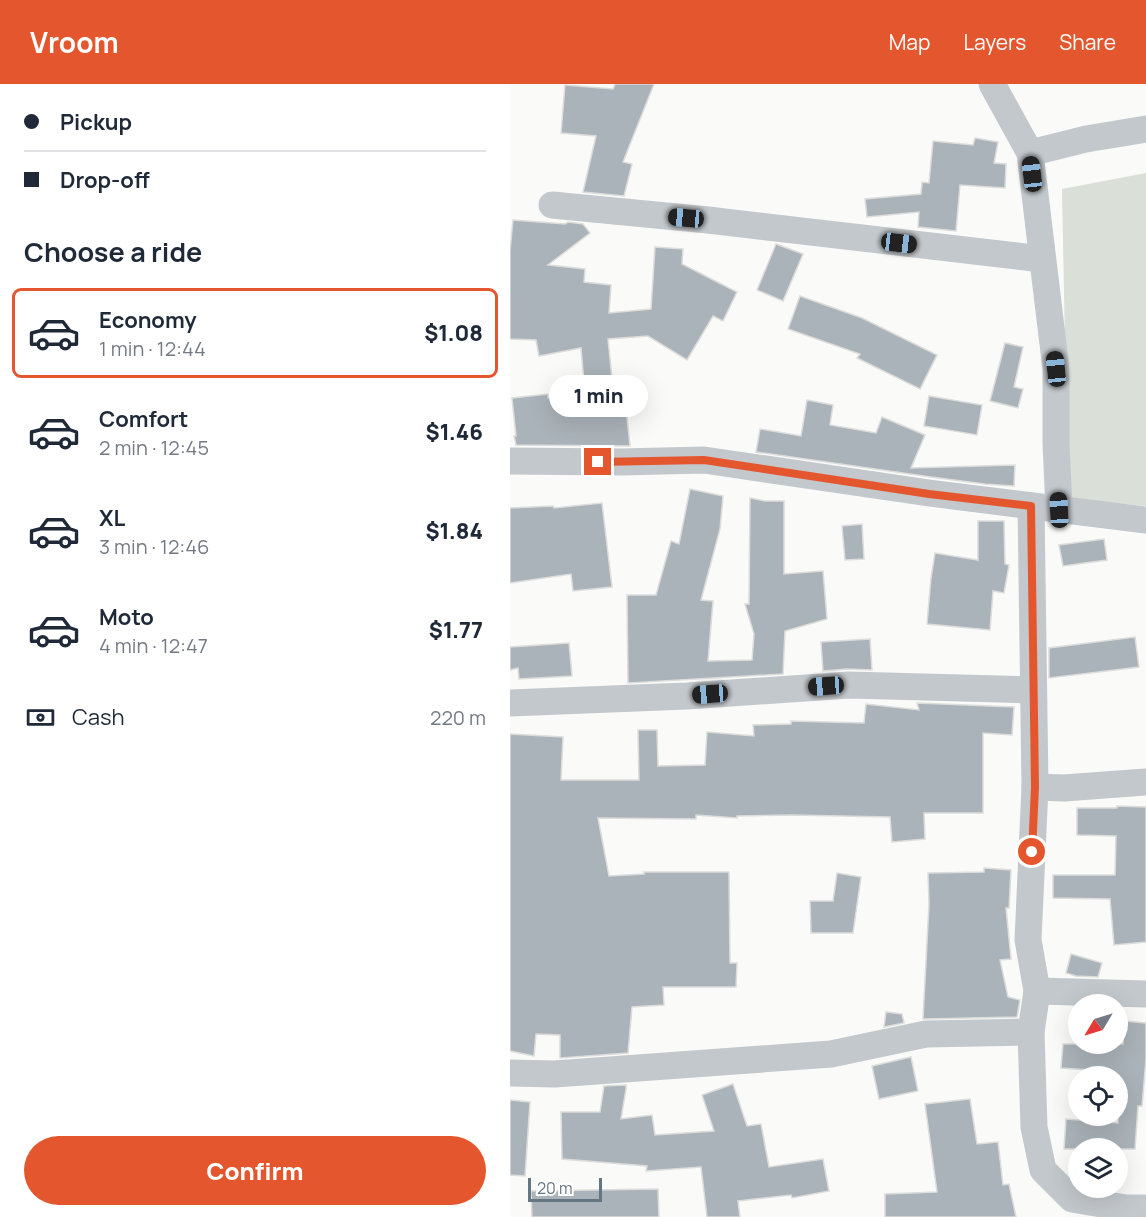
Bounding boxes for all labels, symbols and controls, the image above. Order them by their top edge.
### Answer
text: Vroom [30,23,119,61]
text: Map [889,28,930,56]
text: Layers [963,28,1026,56]
text: Share [1059,28,1116,56]
text: Pickup [60,107,132,137]
car [1021,155,1043,193]
text: Drop-off [60,165,150,195]
car [667,207,705,229]
car [880,232,918,254]
text: Choose a ride [24,233,202,270]
text: Economy [99,305,197,335]
icon: car [27,306,81,360]
text: $1.08 [424,318,483,348]
text: 1 min · 12:44 [99,335,206,362]
car [1045,350,1067,388]
callout: 1 min [548,375,648,417]
text: 1 min [573,382,624,409]
text: Comfort [99,404,188,434]
icon: car [27,405,81,459]
text: $1.46 [426,417,483,447]
text: 2 min · 12:45 [99,434,209,461]
route end [584,448,611,475]
car [1049,492,1069,528]
text: XL [99,503,125,533]
icon: car [27,504,81,558]
text: $1.84 [426,516,483,546]
text: 3 min · 12:46 [99,533,209,560]
text: Moto [99,602,154,632]
icon: car [27,603,81,657]
text: $1.77 [429,615,483,645]
text: 4 min · 12:47 [99,632,208,659]
car [807,676,845,696]
car [691,684,729,704]
icon: cash [24,701,57,734]
text: Cash [72,702,125,732]
text: 220 m [430,704,486,731]
route start [1018,838,1045,865]
north arrow [1068,994,1128,1054]
map controls [1068,994,1128,1198]
button: locate [1068,1066,1128,1126]
button: Confirm [24,1136,486,1205]
button: layers [1068,1138,1128,1198]
scale bar [528,1175,602,1202]
text: 20 m [537,1177,573,1199]

